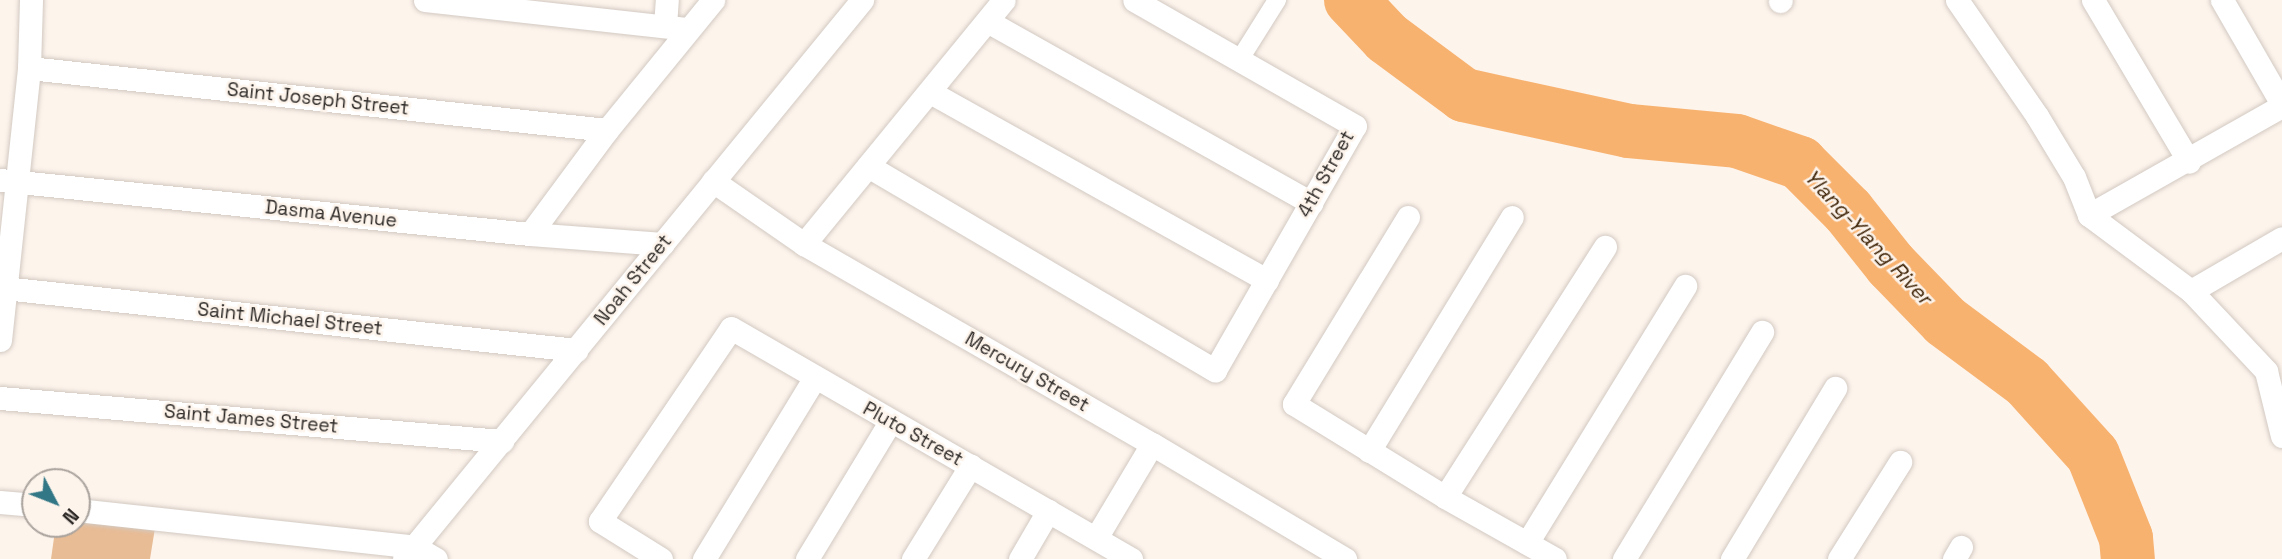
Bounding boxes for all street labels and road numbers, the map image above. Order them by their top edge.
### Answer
street label: Saint Joseph Street [226,78,410,120]
street label: 4th Street [1293,127,1359,221]
street label: Dasma Avenue [264,196,398,232]
street label: Noah Street [590,230,676,330]
street label: Saint Michael Street [196,298,384,340]
street label: Mercury Street [961,327,1093,417]
street label: Pluto Street [859,397,967,471]
street label: Saint James Street [163,400,339,438]

